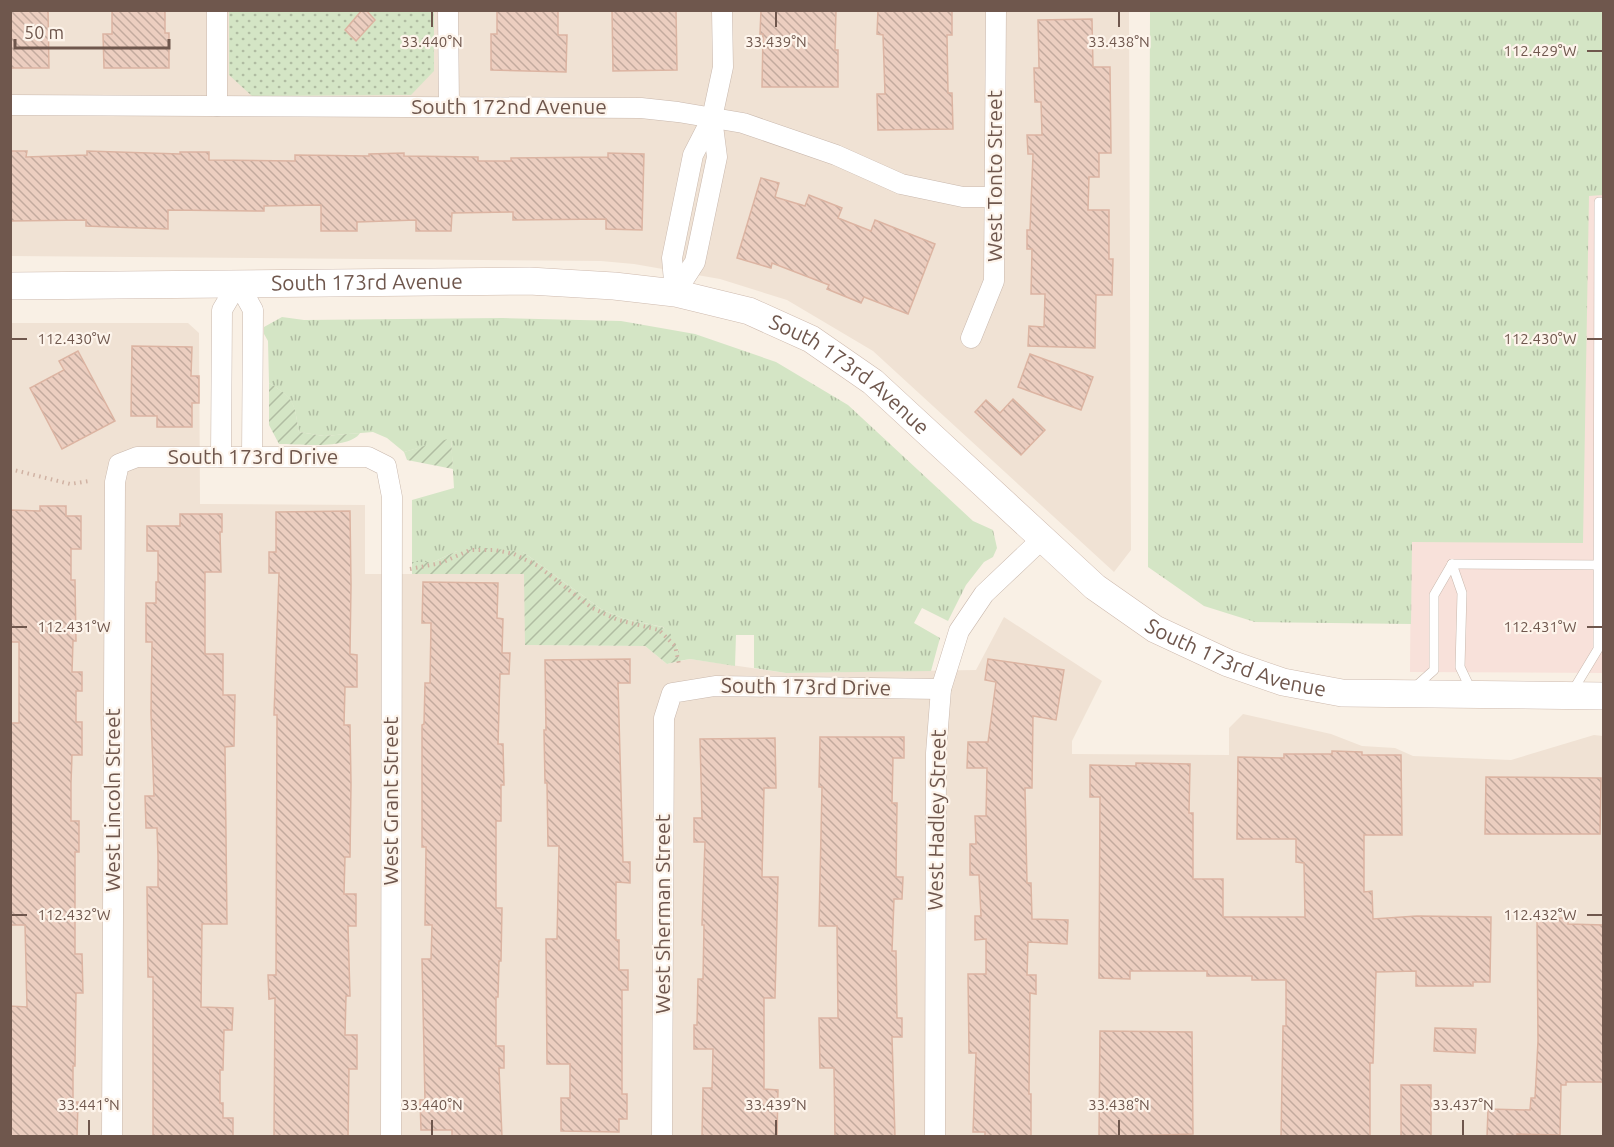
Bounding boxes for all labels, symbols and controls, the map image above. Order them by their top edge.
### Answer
scale bar [15,12,170,50]
text: 50 m [24,22,64,42]
text: 33.440°N [401,33,463,50]
text: 33.439°N [745,33,807,50]
text: 33.438°N [1088,33,1150,50]
text: 112.429°W [1503,42,1577,59]
street label: West Tonto Street [982,90,1006,262]
street label: South 172nd Avenue [411,94,607,118]
street label: South 173rd Avenue [271,269,463,294]
street label: South 173rd Avenue [766,309,934,439]
text: 112.430°W [37,330,111,347]
text: 112.430°W [1503,330,1577,347]
street label: South 173rd Drive [168,444,338,468]
street label: South 173rd Avenue [1141,613,1328,701]
text: 112.431°W [37,618,111,635]
text: 112.431°W [1503,618,1577,635]
street label: South 173rd Drive [721,673,891,699]
street label: West Lincoln Street [100,708,124,892]
street label: West Grant Street [378,716,402,886]
street label: West Hadley Street [922,729,950,911]
street label: West Sherman Street [650,814,674,1014]
text: 112.432°W [37,906,111,923]
text: 112.432°W [1503,906,1577,923]
text: 33.441°N [58,1096,120,1113]
text: 33.440°N [401,1096,463,1113]
text: 33.439°N [745,1096,807,1113]
text: 33.438°N [1088,1096,1150,1113]
text: 33.437°N [1432,1096,1494,1113]

